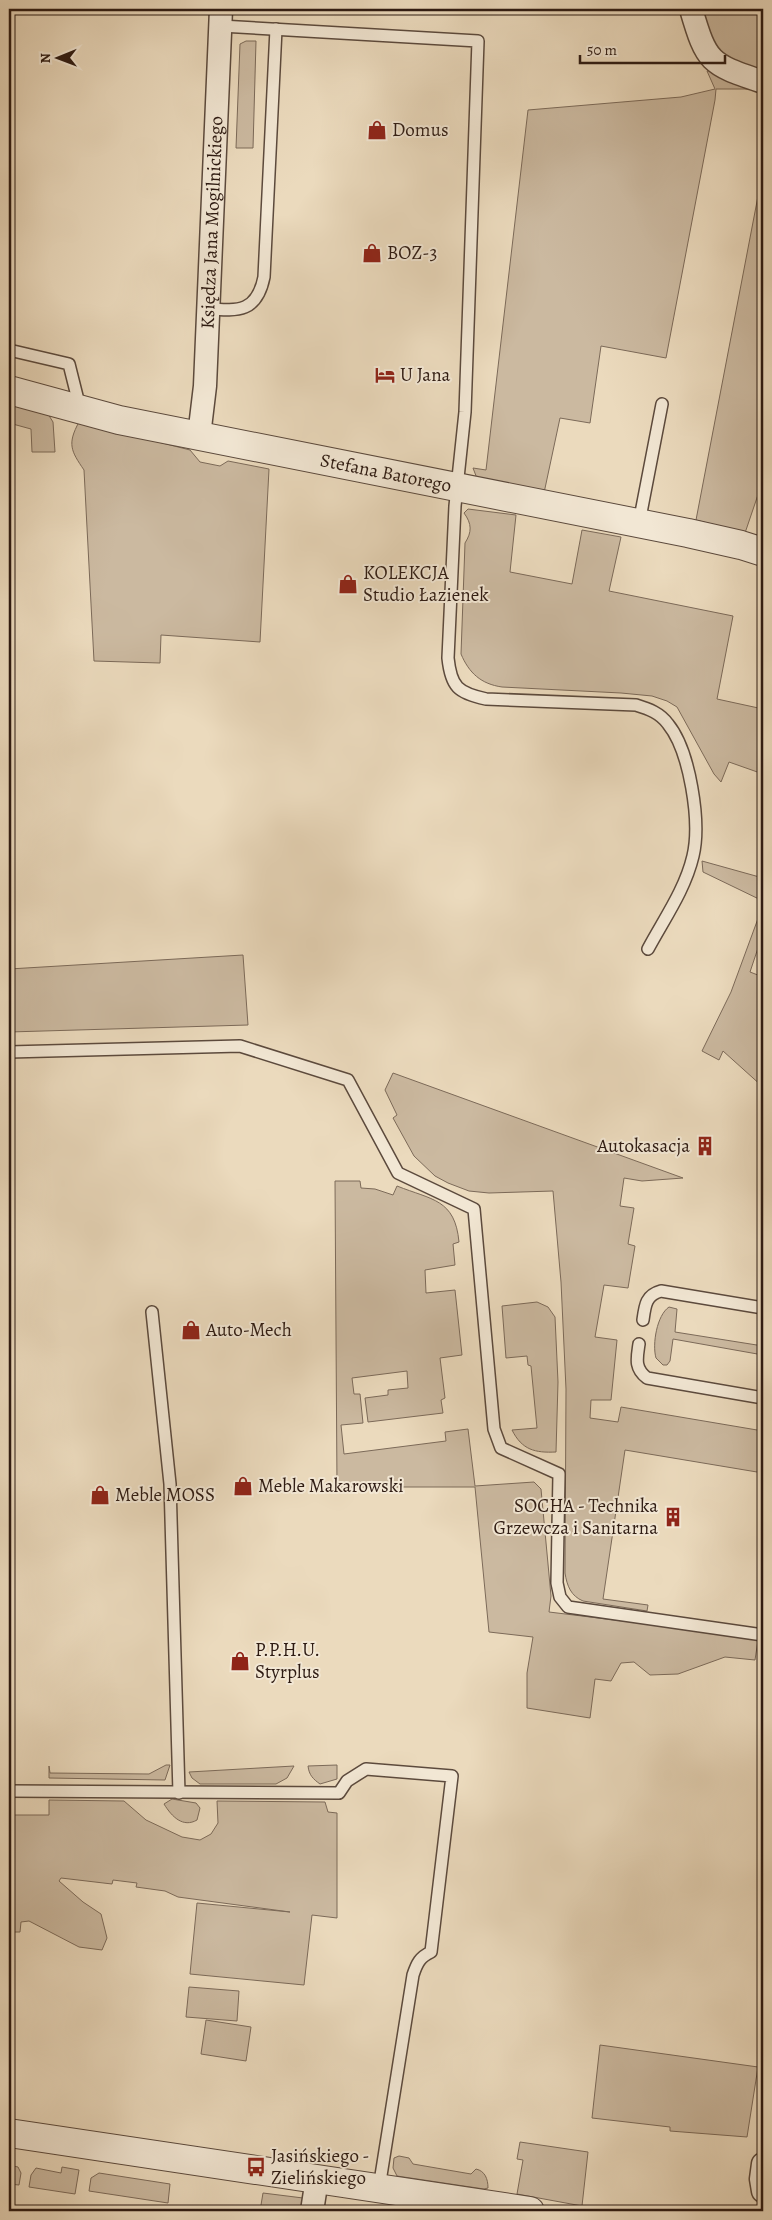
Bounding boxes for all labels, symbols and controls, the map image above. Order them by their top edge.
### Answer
north arrow [32,32,82,82]
scale bar [580,32,724,64]
text: 50 m [587,40,617,60]
text: N [36,53,55,63]
street label: Księdza Jana Mogilnickiego [194,115,229,330]
place label: Domus [392,117,449,143]
shop icon: Domus [366,119,388,141]
place label: BOZ-3 [387,240,437,266]
shop icon: BOZ-3 [361,242,383,264]
place label: U Jana [400,362,451,388]
hotel icon: U Jana [374,364,396,386]
street label: Stefana Batorego [318,447,454,499]
place label: KOLEKCJA Studio Łazienek [363,560,489,608]
shop icon: KOLEKCJA Studio Łazienek [337,573,359,595]
place label: Autokasacja [596,1133,690,1159]
building icon: Autokasacja [694,1135,716,1157]
place label: Auto-Mech [205,1317,292,1343]
shop icon: Auto-Mech [180,1319,202,1341]
place label: Meble Makarowski [258,1473,404,1499]
shop icon: Meble Makarowski [232,1475,254,1497]
place label: Meble MOSS [115,1482,215,1508]
shop icon: Meble MOSS [89,1484,111,1506]
place label: SOCHA - Technika Grzewcza i Sanitarna [494,1493,658,1541]
building icon: SOCHA - Technika Grzewcza i Sanitarna [662,1506,684,1528]
place label: P.P.H.U. Styrplus [255,1637,320,1685]
shop icon: P.P.H.U. Styrplus [229,1650,251,1672]
place label: Jasińskiego - Zielińskiego [271,2143,370,2191]
bus stop icon: Jasińskiego - Zielińskiego [245,2156,267,2178]

